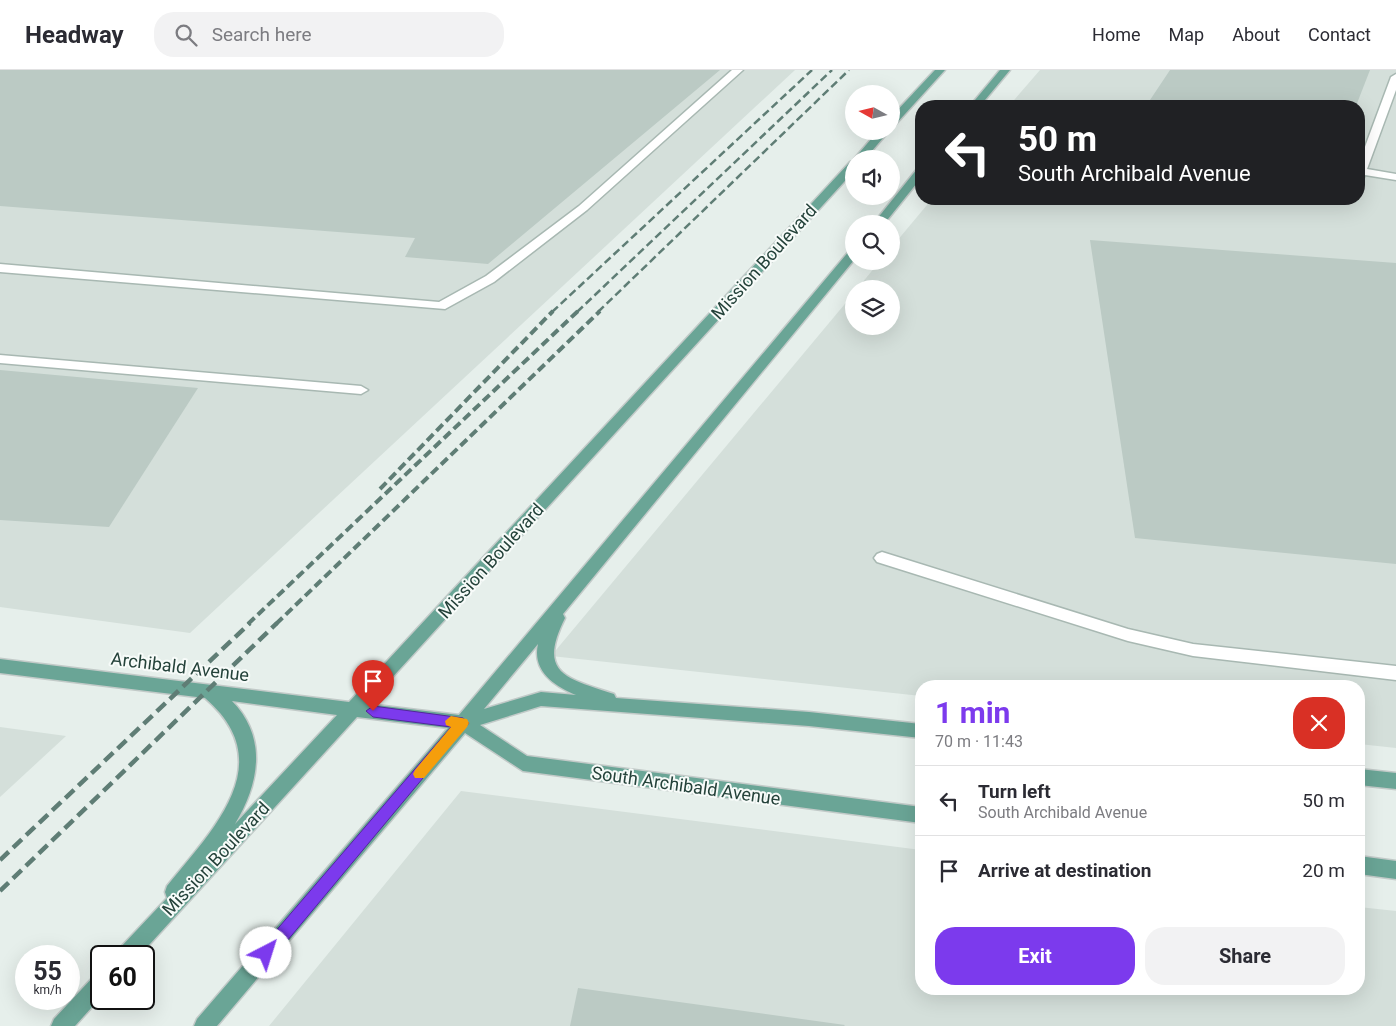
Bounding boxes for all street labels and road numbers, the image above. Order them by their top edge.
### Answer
street label: Mission Boulevard [707,200,821,323]
street label: Mission Boulevard [434,499,548,622]
street label: Archibald Avenue [110,648,250,685]
street label: South Archibald Avenue [590,762,782,809]
street label: Mission Boulevard [158,798,274,920]

